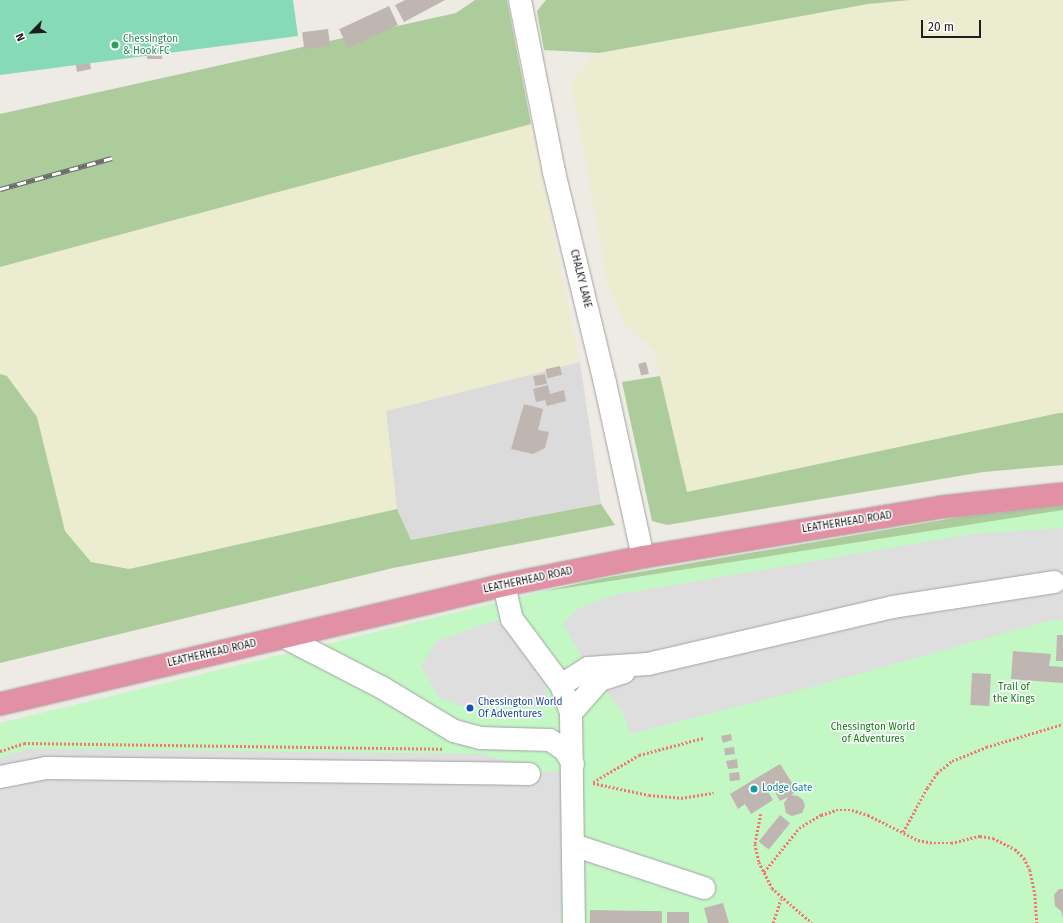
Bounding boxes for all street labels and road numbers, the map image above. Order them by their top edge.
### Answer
street label: CHALKY LANE [567,248,593,310]
street label: LEATHERHEAD ROAD [801,510,893,536]
street label: LEATHERHEAD ROAD [482,566,574,596]
street label: LEATHERHEAD ROAD [166,638,258,670]

